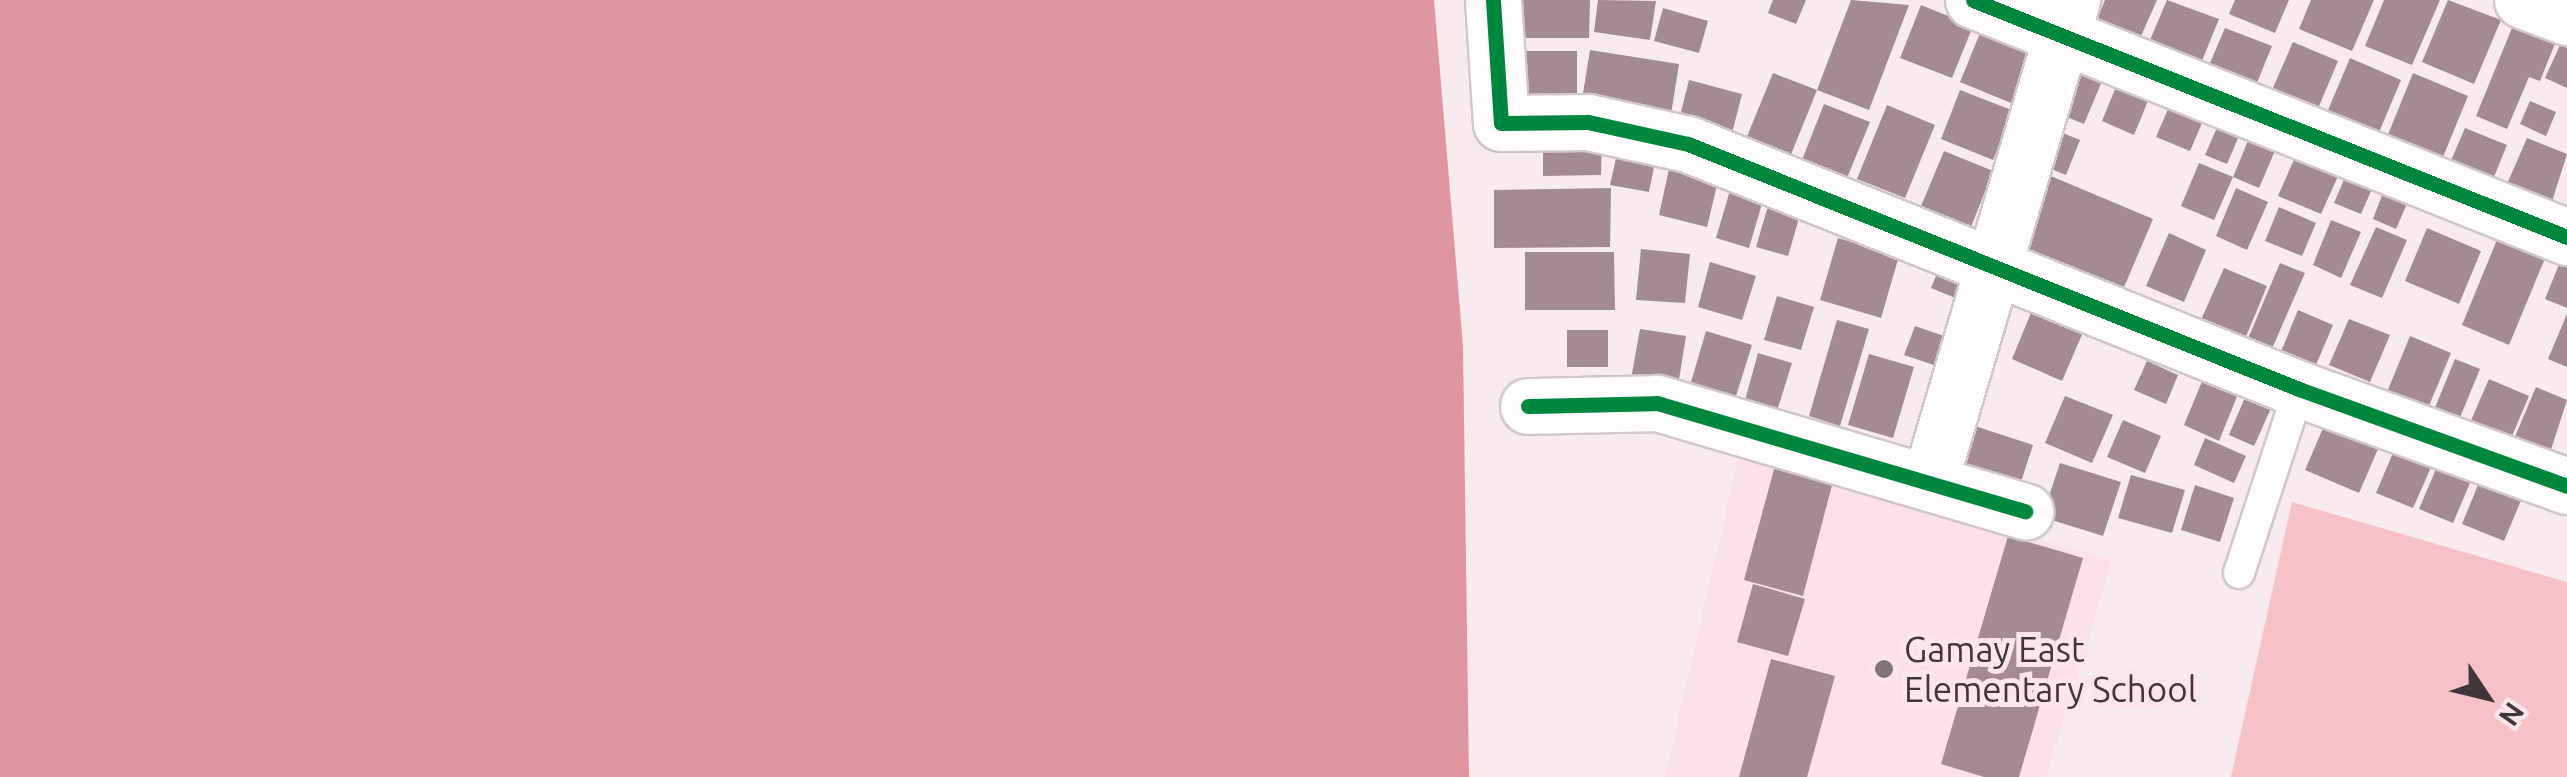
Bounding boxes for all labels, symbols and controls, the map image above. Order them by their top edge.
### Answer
place label: Gamay East Elementary School [1904,628,2197,710]
north arrow [2437,647,2537,747]
marker: Gamay East Elementary School [1873,658,1895,680]
text: N [2493,697,2531,732]

